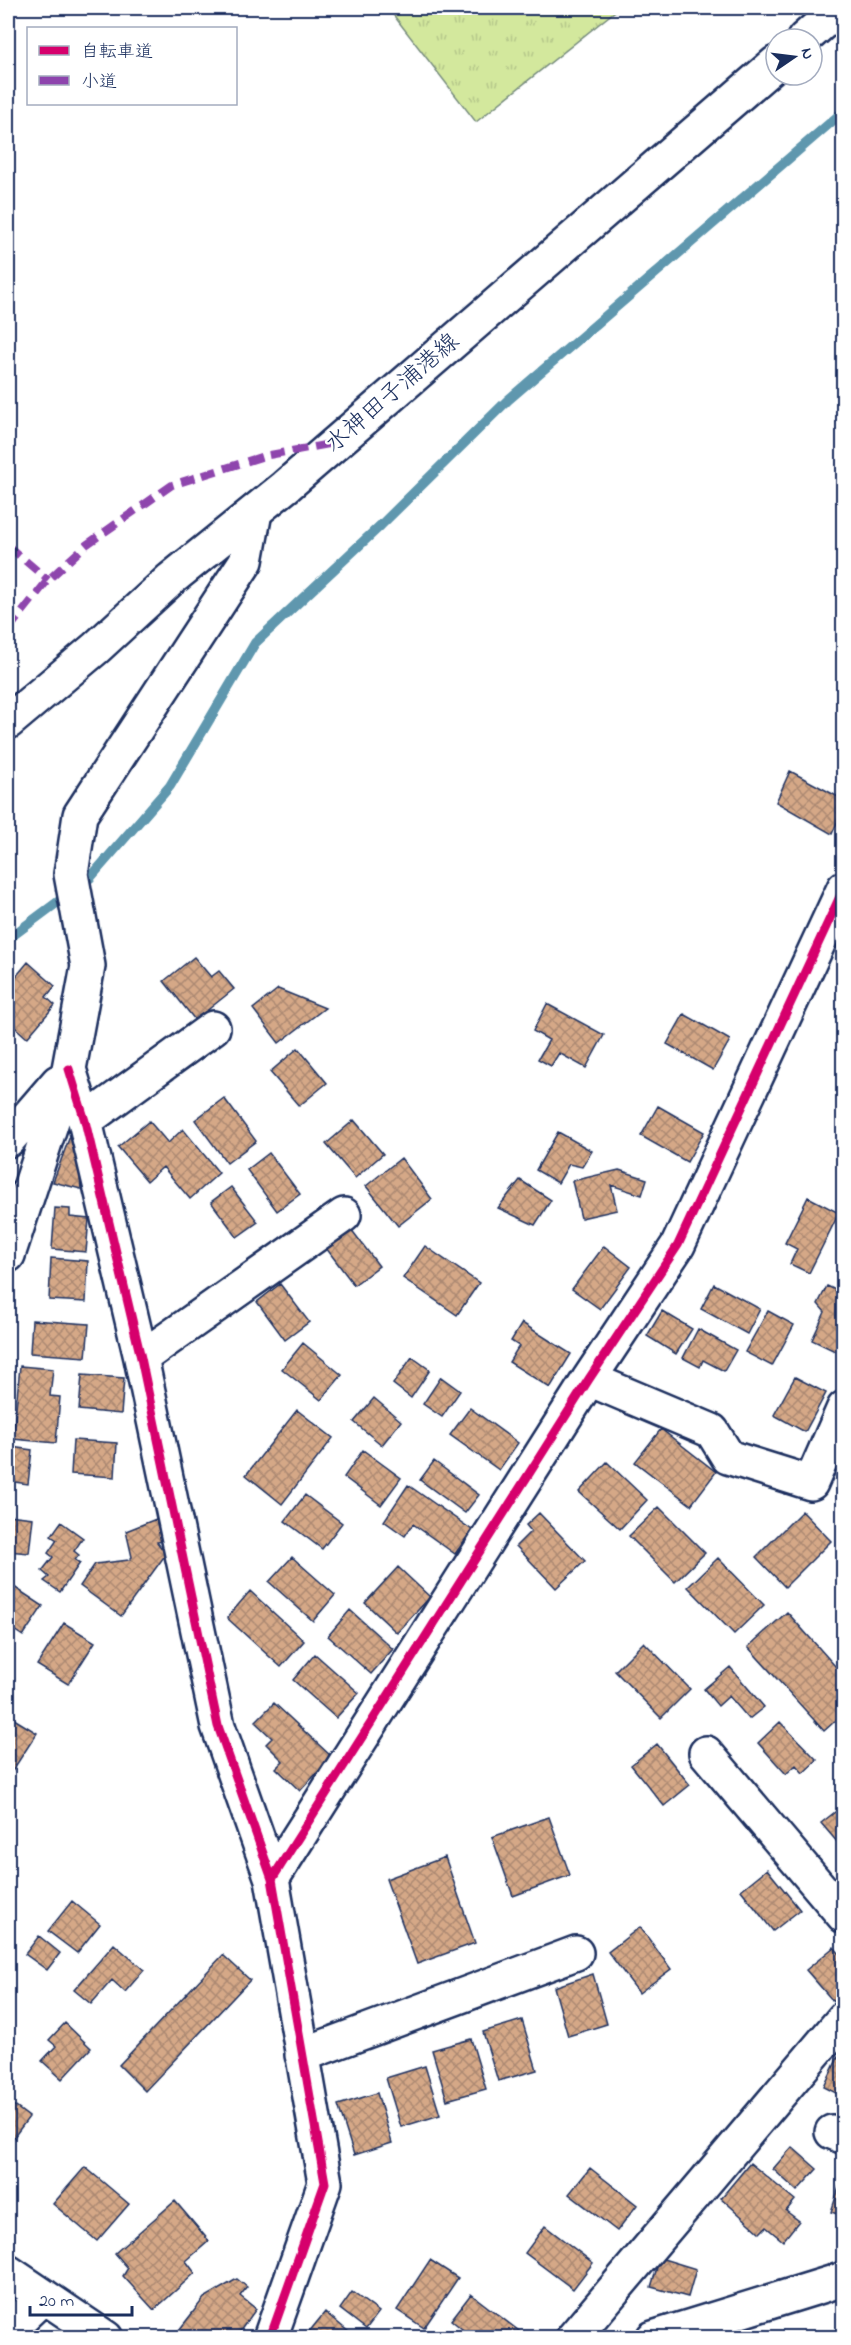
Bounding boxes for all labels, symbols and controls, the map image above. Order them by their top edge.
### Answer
legend [27,27,237,105]
north arrow [764,27,824,87]
text: 自転車道 [81,40,153,66]
text: N [794,46,820,62]
text: 小道 [81,70,117,96]
street label: 水神田子浦港線 [318,326,468,462]
scale bar [30,2279,132,2317]
text: 20 m [39,2289,74,2315]

